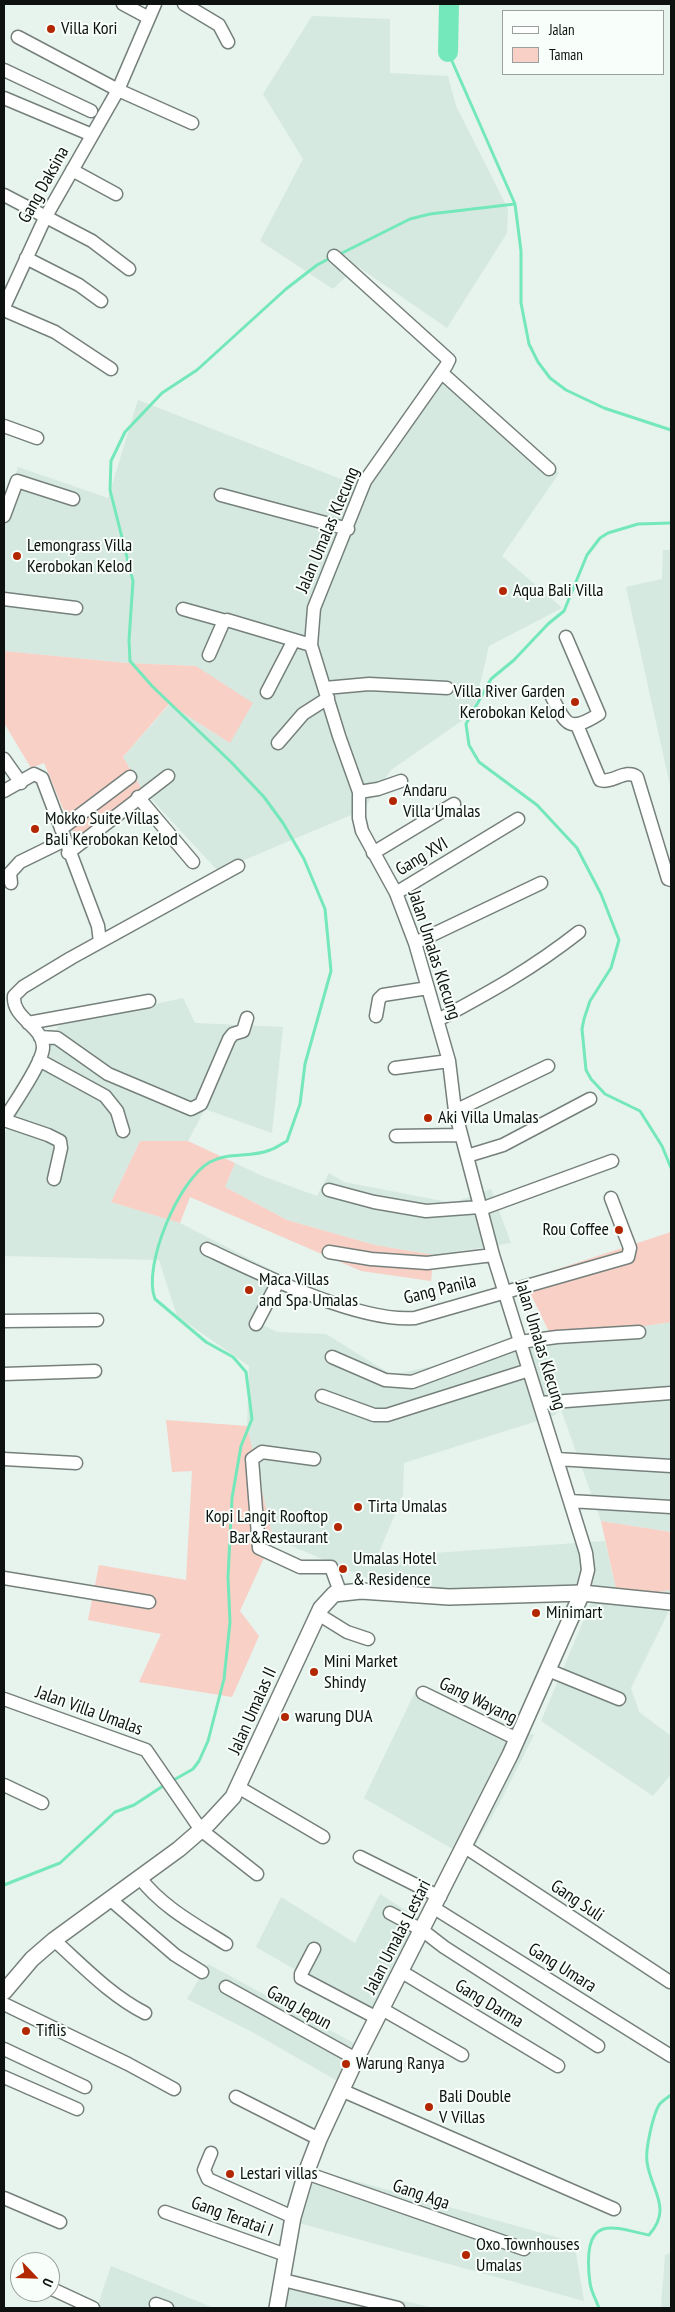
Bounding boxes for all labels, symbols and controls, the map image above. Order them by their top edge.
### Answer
legend [502,10,665,75]
place label: Villa Kori [61,18,117,40]
text: Jalan [549,20,575,39]
marker: Villa Kori [45,23,57,35]
text: Taman [549,45,583,64]
street label: Gang Daksina [14,143,74,227]
street label: Jalan Umalas Klecung [292,464,364,596]
place label: Lemongrass Villa Kerobokan Kelod [27,535,132,578]
marker: Lemongrass Villa Kerobokan Kelod [11,550,23,562]
place label: Aqua Bali Villa [513,580,603,602]
marker: Aqua Bali Villa [497,585,509,597]
place label: Villa River Garden Kerobokan Kelod [454,681,565,724]
marker: Villa River Garden Kerobokan Kelod [569,696,581,708]
place label: Andaru Villa Umalas [403,780,480,822]
marker: Andaru Villa Umalas [387,795,399,807]
place label: Mokko Suite Villas Bali Kerobokan Kelod [45,808,178,851]
marker: Mokko Suite Villas Bali Kerobokan Kelod [29,823,41,835]
street label: Gang XVI [392,833,452,881]
street label: Jalan Umalas Klecung [403,888,465,1022]
place label: Aki Villa Umalas [438,1107,539,1129]
marker: Aki Villa Umalas [422,1112,434,1124]
place label: Rou Coffee [542,1219,609,1241]
marker: Rou Coffee [613,1224,625,1236]
place label: Maca Villas and Spa Umalas [259,1269,358,1312]
street label: Gang Panila [402,1271,478,1309]
street label: Jalan Umalas Klecung [510,1278,570,1412]
marker: Maca Villas and Spa Umalas [243,1284,255,1296]
place label: Tirta Umalas [368,1496,447,1518]
marker: Tirta Umalas [352,1501,364,1513]
place label: Kopi Langit Rooftop Bar&Restaurant [206,1506,328,1548]
marker: Kopi Langit Rooftop Bar&Restaurant [332,1521,344,1533]
place label: Umalas Hotel & Residence [353,1548,436,1590]
marker: Umalas Hotel & Residence [337,1563,349,1575]
place label: Minimart [546,1602,602,1624]
marker: Minimart [530,1607,542,1619]
place label: Mini Market Shindy [324,1651,398,1694]
street label: Jalan Umalas II [224,1664,282,1758]
marker: Mini Market Shindy [308,1666,320,1678]
street label: Gang Wayang [436,1673,520,1729]
street label: Jalan Villa Umalas [33,1682,145,1740]
place label: warung DUA [295,1706,372,1728]
marker: warung DUA [279,1711,291,1723]
street label: Jalan Umalas Lestari [360,1876,436,1998]
street label: Gang Suli [546,1876,608,1926]
street label: Gang Umara [524,1939,600,1997]
street label: Gang Darma [451,1975,527,2033]
street label: Gang Jepun [263,1981,335,2035]
place label: Tiflis [36,2020,66,2042]
marker: Tiflis [20,2025,32,2037]
place label: Warung Ranya [356,2053,445,2075]
marker: Warung Ranya [340,2058,352,2070]
place label: Bali Double V Villas [439,2086,511,2128]
marker: Bali Double V Villas [423,2101,435,2113]
place label: Lestari villas [240,2163,318,2185]
marker: Lestari villas [224,2168,236,2180]
street label: Gang Aga [390,2175,452,2215]
street label: Gang Teratai I [188,2192,276,2242]
place label: Oxo Townhouses Umalas [476,2234,580,2276]
marker: Oxo Townhouses Umalas [460,2249,472,2261]
north arrow [10,2252,60,2302]
text: U [38,2276,57,2290]

